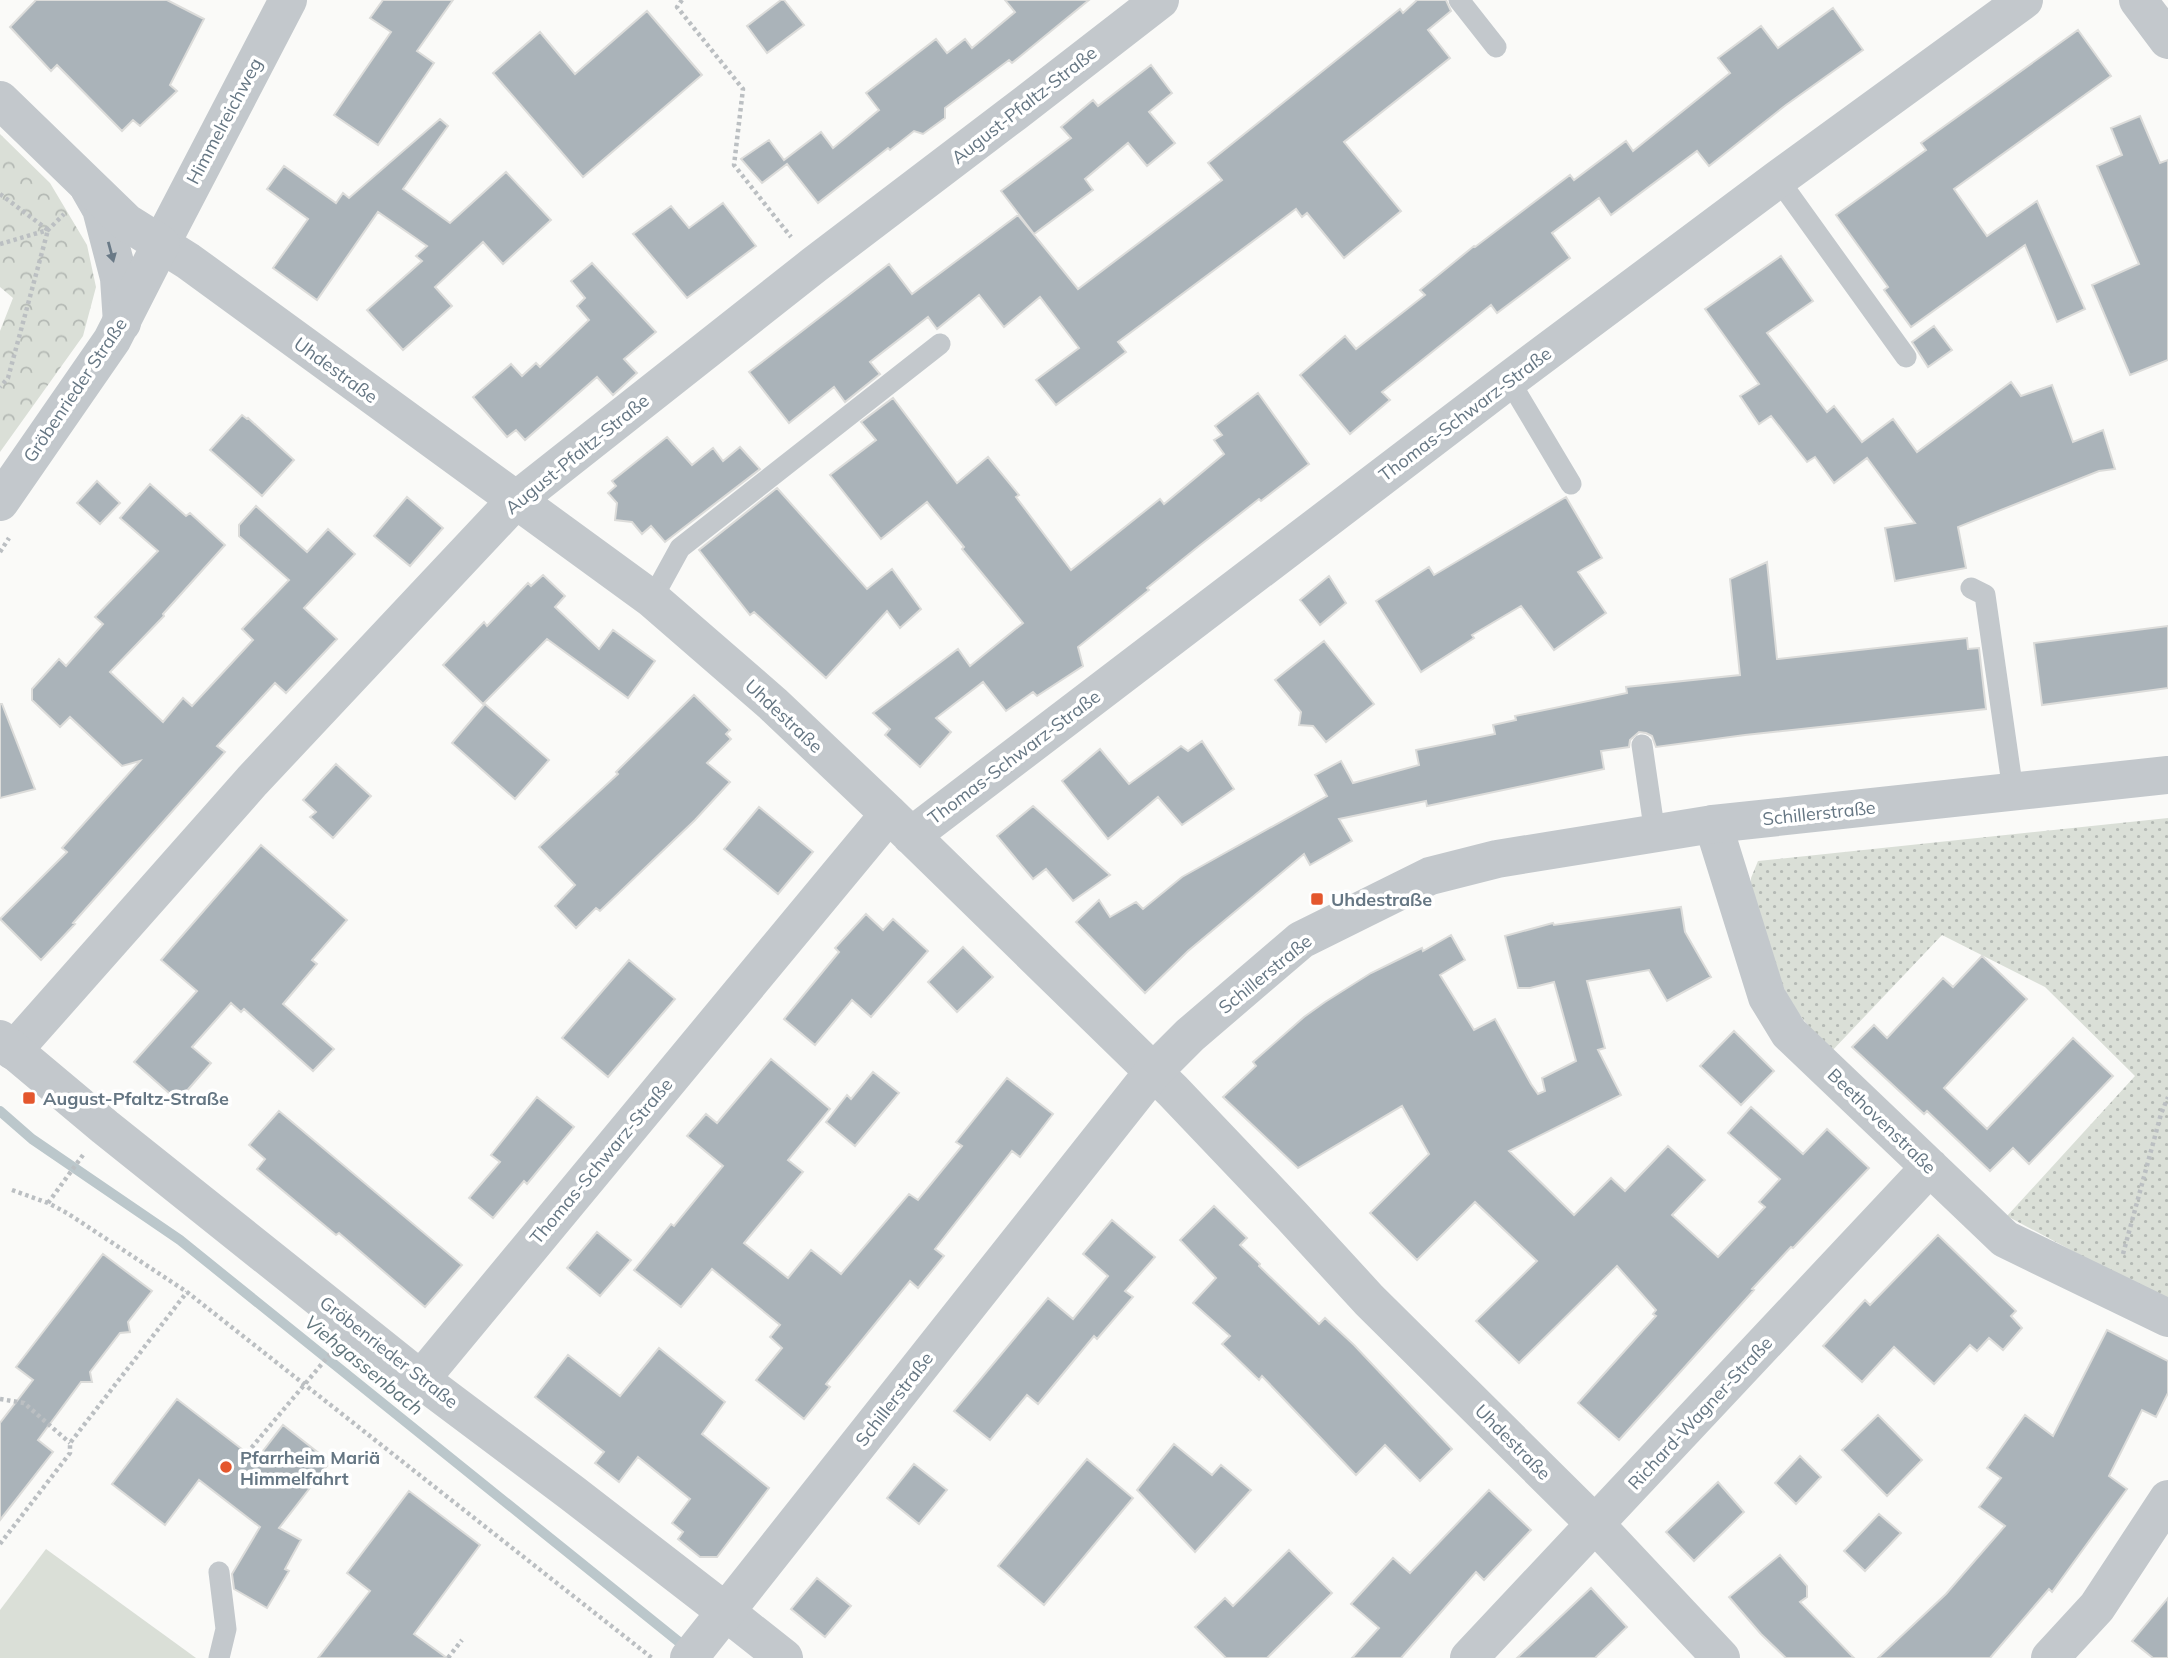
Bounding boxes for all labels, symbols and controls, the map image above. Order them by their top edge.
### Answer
street label: August-Pfaltz-Straße [947,41,1101,169]
street label: Himmelreichweg [181,54,267,188]
one-way arrow [107,242,117,263]
street label: Gröbenrieder Straße [18,313,132,467]
street label: Uhdestraße [290,332,382,408]
street label: Thomas-Schwarz-Straße [1374,342,1556,486]
street label: August-Pfaltz-Straße [500,389,654,519]
street label: Uhdestraße [740,674,828,758]
street label: Thomas-Schwarz-Straße [923,685,1105,829]
street label: Schillerstraße [1761,796,1877,830]
place label: Uhdestraße [1331,888,1432,911]
marker: Uhdestraße [1309,891,1325,907]
street label: Schillerstraße [1214,929,1316,1019]
street label: Beethovenstraße [1823,1063,1941,1179]
street label: Thomas-Schwarz-Straße [525,1073,677,1249]
place label: August-Pfaltz-Straße [43,1087,229,1110]
marker: August-Pfaltz-Straße [21,1090,37,1106]
street label: Gröbenrieder Straße [315,1291,463,1413]
water label: Viehgassenbach [300,1310,428,1420]
street label: Richard-Wagner-Straße [1623,1331,1777,1495]
street label: Schillerstraße [850,1347,938,1451]
street label: Uhdestraße [1470,1399,1556,1485]
place label: Pfarrheim Mariä Himmelfahrt [240,1446,380,1490]
marker: Pfarrheim Mariä Himmelfahrt [218,1459,234,1475]

